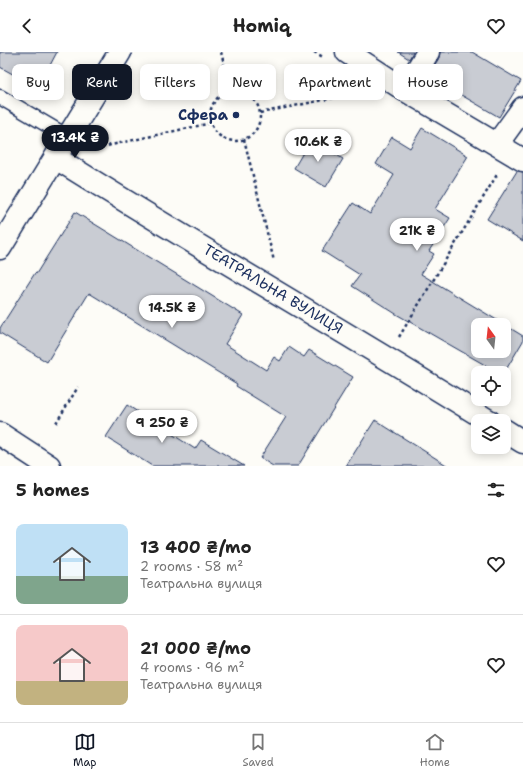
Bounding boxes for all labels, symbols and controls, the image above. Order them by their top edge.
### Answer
text: Homiq [233,14,290,38]
icon: back [16,15,38,37]
icon: heart [485,15,507,37]
chip: Buy [12,64,64,100]
chip: Rent [72,64,132,100]
chip: Filters [140,64,210,100]
chip: New [218,64,276,100]
chip: Apartment [284,64,385,100]
chip: House [393,64,463,100]
place label: Сфера [178,105,229,125]
marker: Сфера [231,110,241,120]
pin: 13.4K ₴ [38,125,112,159]
text: 13.4K ₴ [51,129,99,146]
pin: 10.6K ₴ [281,129,355,163]
text: 10.6K ₴ [294,133,342,150]
pin: 21K ₴ [389,218,445,252]
text: 21K ₴ [399,222,435,239]
street label: ТЕАТРАЛЬНА ВУЛИЦЯ [200,239,346,339]
pin: 14.5K ₴ [135,295,209,329]
text: 14.5K ₴ [148,299,196,316]
north arrow [471,318,511,358]
map controls [471,318,511,454]
button: locate [471,366,511,406]
pin: 9 250 ₴ [125,410,199,444]
text: 9 250 ₴ [135,414,189,431]
button: layers [471,414,511,454]
text: 5 homes [16,479,89,501]
icon: filters [485,479,507,501]
text: 13 400 ₴/mo [140,536,251,558]
icon: home [48,540,96,588]
icon: heart [485,553,507,575]
text: 2 rooms · 58 m² [140,558,243,575]
text: Театральна вулиця [140,575,262,592]
text: 21 000 ₴/mo [140,637,251,659]
icon: home [48,641,96,689]
icon: heart [485,654,507,676]
text: 4 rooms · 96 m² [140,659,244,676]
text: Театральна вулиця [140,676,262,693]
tab: Map [73,731,97,770]
tab: Saved [243,731,274,770]
tab: Home [420,731,450,770]

